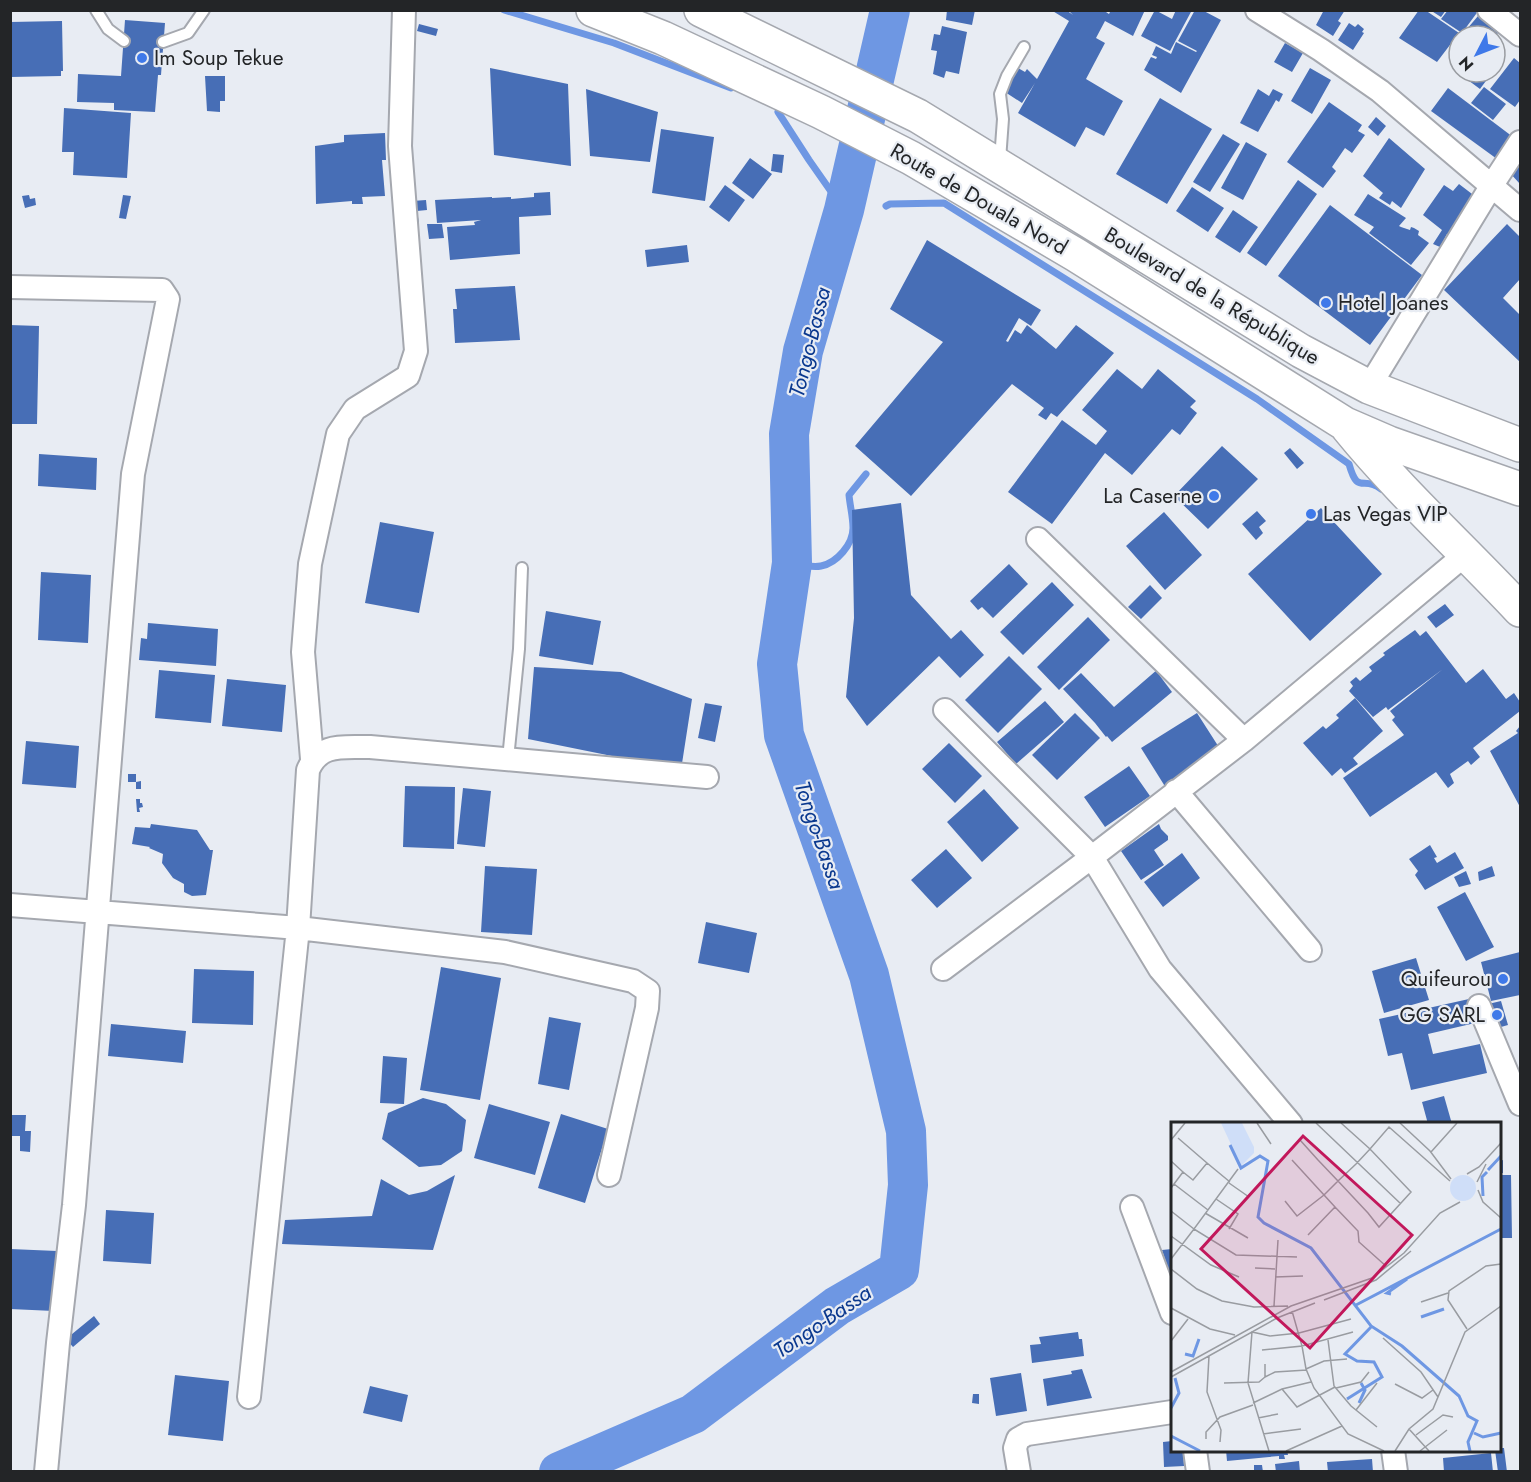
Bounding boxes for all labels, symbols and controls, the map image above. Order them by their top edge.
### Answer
north arrow [1447,24,1507,84]
place label: Im Soup Tekue [154,43,284,73]
marker: Im Soup Tekue [135,51,149,65]
text: N [1453,51,1479,76]
street label: Route de Douala Nord [885,136,1073,262]
street label: Boulevard de la République [1099,220,1325,372]
water label: Tongo-Bassa [780,284,838,400]
place label: Hotel Joanes [1338,288,1448,318]
marker: Hotel Joanes [1319,296,1333,310]
place label: La Caserne [1103,481,1202,511]
marker: La Caserne [1207,489,1221,503]
place label: Las Vegas VIP [1323,499,1448,529]
marker: Las Vegas VIP [1304,507,1318,521]
water label: Tongo-Bassa [787,777,853,893]
place label: Quifeurou [1401,964,1491,994]
marker: Quifeurou [1496,972,1510,986]
place label: GG SARL [1400,1000,1486,1030]
marker: GG SARL [1490,1008,1504,1022]
inset map [1171,1122,1501,1452]
water label: Tongo-Bassa [766,1276,878,1366]

